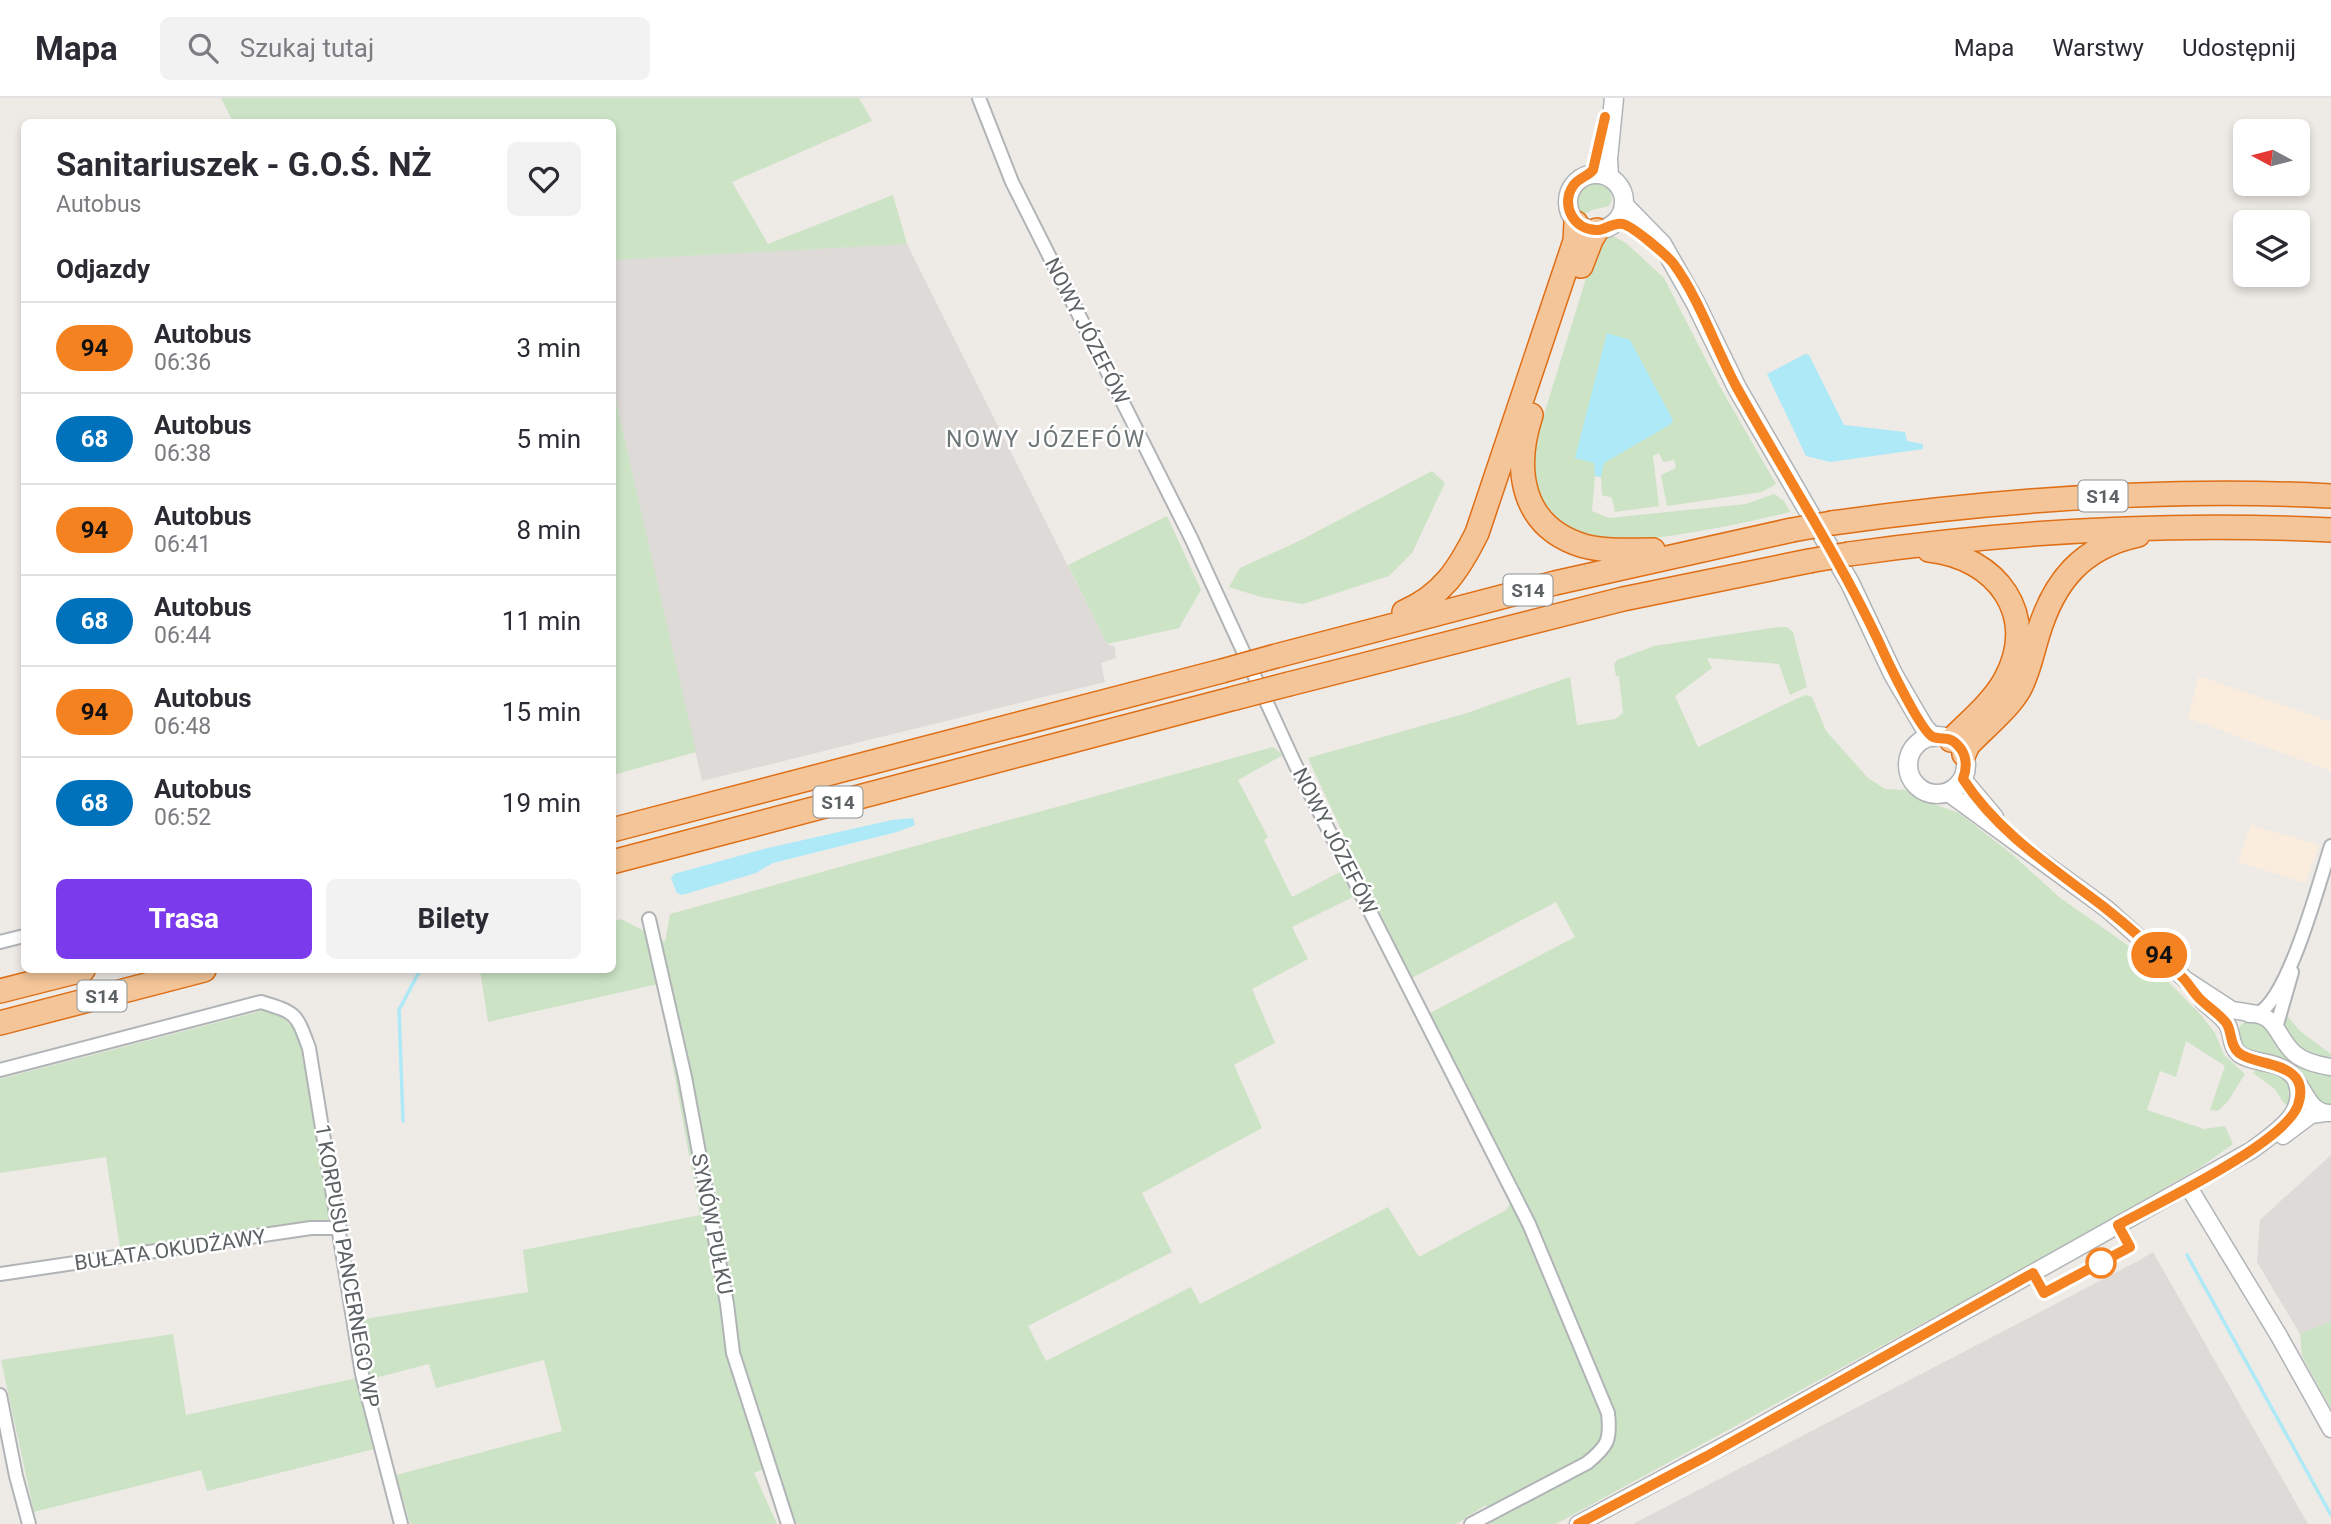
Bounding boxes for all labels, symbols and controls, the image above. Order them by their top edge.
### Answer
search box [160,17,650,80]
text: Mapa [35,29,118,68]
icon: search [184,29,222,67]
text: Szukaj tutaj [240,33,374,63]
text: Mapa [1954,34,2014,62]
text: Warstwy [2052,34,2144,62]
text: Udostępnij [2182,34,2296,62]
north arrow [2233,119,2310,196]
map controls [2233,119,2310,287]
button: heart [507,142,581,216]
text: Sanitariuszek - G.O.Ś. NŻ [56,145,432,184]
text: Autobus [56,191,141,218]
button: layers [2233,210,2310,287]
text: Odjazdy [56,254,150,284]
street label: NOWY JÓZEFÓW [1040,254,1134,408]
text: Autobus [154,319,252,349]
text: 3 min [516,333,581,363]
text: 94 [81,334,108,362]
text: 06:36 [154,349,211,376]
text: Autobus [154,410,252,440]
text: 5 min [516,424,581,454]
text: 68 [81,425,108,453]
district label: NOWY JÓZEFÓW [946,425,1146,453]
text: 06:38 [154,440,211,467]
road number: S14 [2078,480,2128,512]
text: Autobus [154,501,252,531]
text: 8 min [516,515,581,545]
text: 94 [81,516,108,544]
text: 06:41 [154,531,211,558]
road number: S14 [1504,575,1552,606]
text: Autobus [154,592,252,622]
text: 11 min [502,606,581,636]
text: 68 [81,607,108,635]
text: 06:44 [154,622,211,649]
text: Autobus [154,683,252,713]
text: 15 min [502,697,581,727]
text: 94 [81,698,108,726]
text: 06:48 [154,713,211,740]
street label: NOWY JÓZEFÓW [1288,764,1382,918]
text: Autobus [154,774,252,804]
road number: S14 [814,786,862,818]
text: 19 min [502,788,581,818]
text: 68 [81,789,108,817]
text: 06:52 [154,804,211,831]
button: Trasa [56,879,312,959]
button: Bilety [326,879,581,959]
line badge: 94 [2128,932,2190,978]
text: 94 [2145,941,2173,969]
road number: S14 [78,980,126,1012]
street label: 1 KORPUSU PANCERNEGO WP [310,1122,384,1410]
street label: SYNÓW PUŁKU [687,1151,737,1297]
street label: BUŁATA OKUDŻAWY [73,1225,267,1275]
unlabelled marker [2086,1248,2116,1278]

